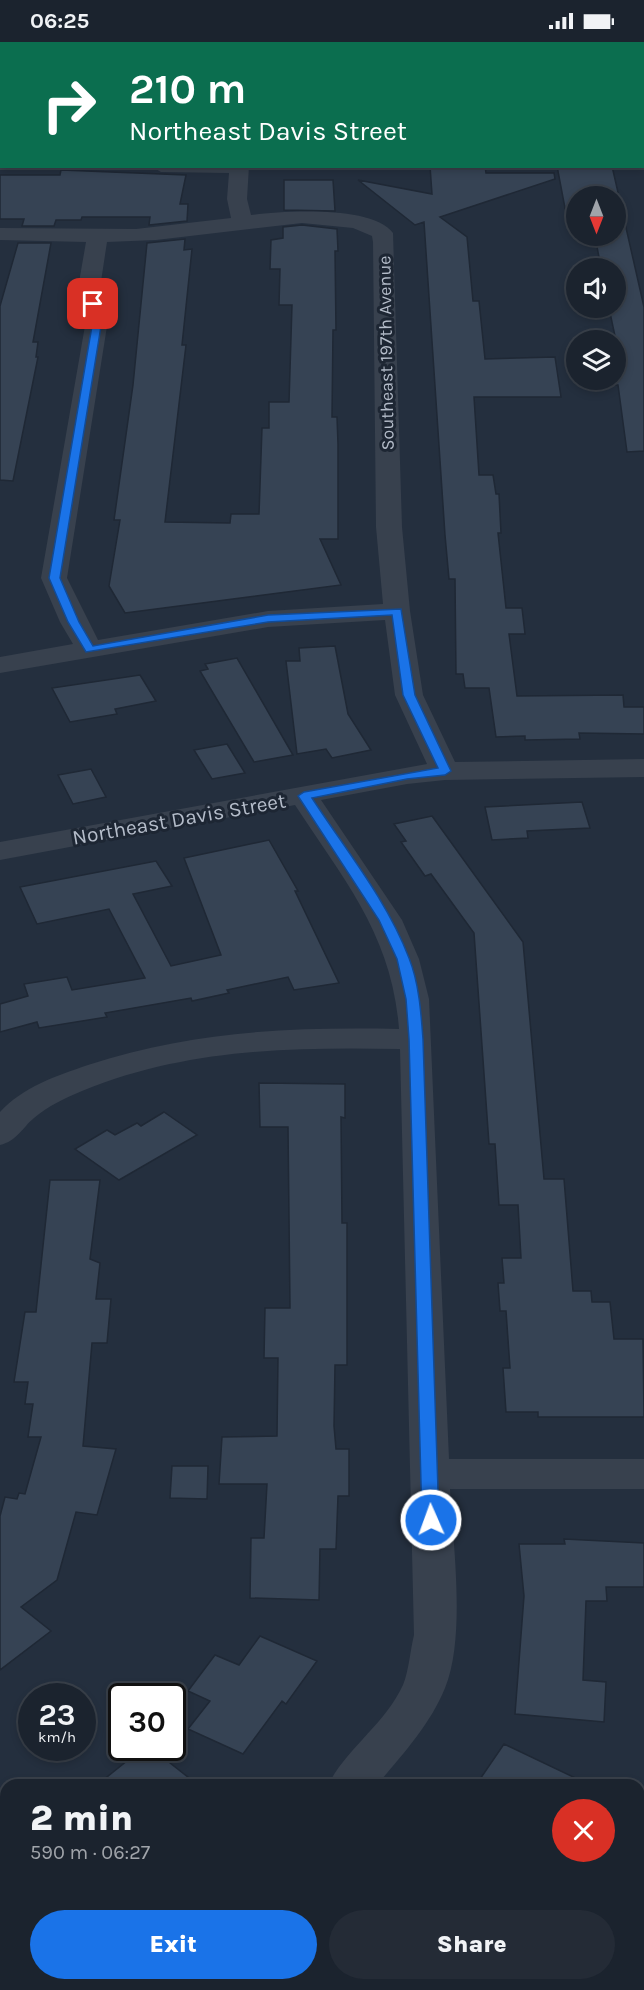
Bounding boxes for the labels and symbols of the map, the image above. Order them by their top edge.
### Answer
north arrow [566,186,626,246]
street label: Southeast 197th Avenue [373,255,399,451]
pin [67,278,118,329]
street label: Northeast Davis Street [70,788,288,850]
position arrow [399,1488,463,1552]
speed limit sign: 30 [108,1683,186,1761]

